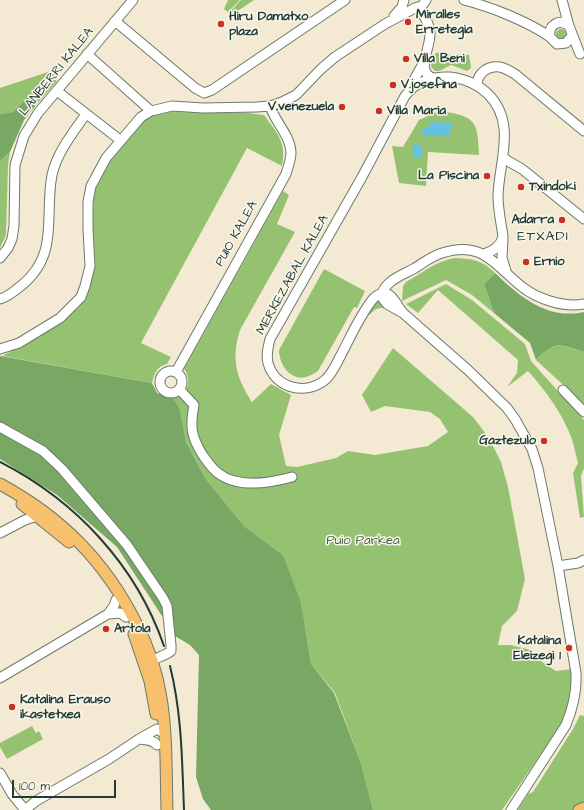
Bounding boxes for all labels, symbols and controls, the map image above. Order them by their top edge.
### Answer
place label: Miralles Erretegia [416,7,473,38]
place label: Hiru Damatxo plaza [229,9,308,40]
marker: Miralles Erretegia [403,17,413,27]
marker: Hiru Damatxo plaza [216,19,226,29]
street label: LANBERRI KALEA [17,25,97,119]
place label: Villa Beni [414,51,465,67]
marker: Villa Beni [401,54,411,64]
place label: V.josefina [401,77,457,93]
marker: V.josefina [388,80,398,90]
place label: V.venezuela [268,99,334,115]
marker: V.venezuela [337,102,347,112]
place label: Villa Maria [387,103,446,119]
marker: Villa Maria [374,106,384,116]
place label: La Piscina [418,168,479,184]
marker: La Piscina [482,171,492,181]
place label: Txindoki [529,179,576,195]
marker: Txindoki [516,182,526,192]
street label: PUIO KALEA [213,198,261,270]
street label: MERKEZABAL KALEA [254,212,332,338]
place label: Adarra [511,212,554,228]
marker: Adarra [557,215,567,225]
district label: ETXADI [517,229,569,245]
place label: Ernio [534,254,565,270]
marker: Ernio [521,257,531,267]
place label: Gaztezulo [479,433,536,449]
marker: Gaztezulo [539,436,549,446]
park label: Puio Parkea [326,533,400,549]
place label: Artola [114,621,151,637]
marker: Artola [101,624,111,634]
place label: Katalina Eleizegi 1 [513,633,561,664]
marker: Katalina Eleizegi 1 [564,643,574,653]
place label: Katalina Erauso ikastetxea [20,692,111,723]
marker: Katalina Erauso ikastetxea [7,702,17,712]
scale bar [14,772,118,798]
text: 100 m [19,778,50,795]

